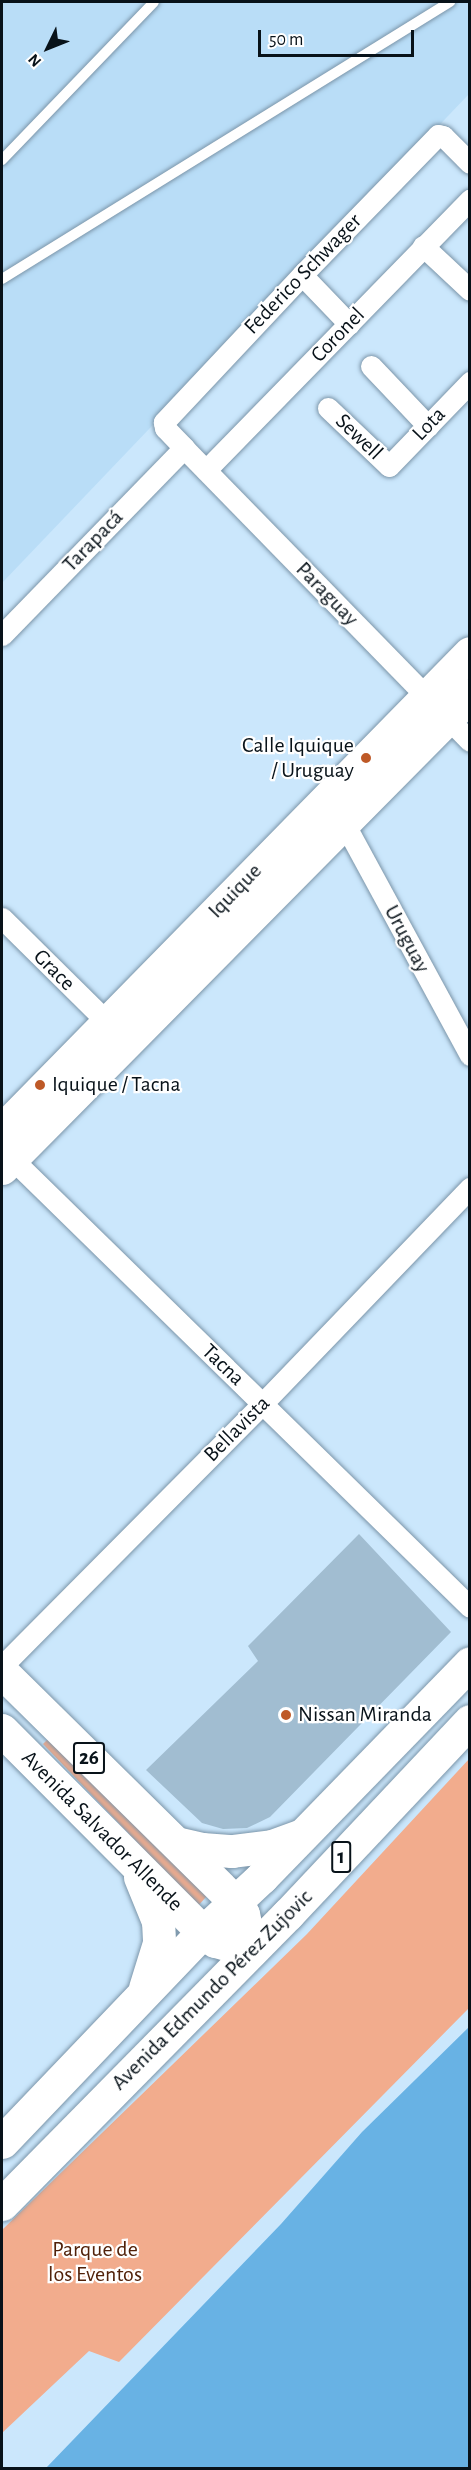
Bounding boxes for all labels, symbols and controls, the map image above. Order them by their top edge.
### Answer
north arrow [18,18,78,78]
scale bar [261,18,417,56]
text: 50 m [269,31,303,49]
text: N [25,51,44,70]
street label: Federico Schwager [239,208,367,340]
street label: Coronel [306,302,370,368]
street label: Lota [407,402,451,446]
street label: Sewell [330,408,388,466]
street label: Tarapacá [57,504,129,578]
street label: Paraguay [290,556,364,632]
place label: Calle Iquique / Uruguay [242,732,354,784]
marker: Calle Iquique / Uruguay [359,751,373,765]
street label: Iquique [203,858,267,924]
street label: Uruguay [378,901,436,977]
street label: Grace [28,944,80,996]
place label: Iquique / Tacna [52,1072,181,1098]
marker: Iquique / Tacna [33,1078,47,1092]
street label: Tacna [196,1338,250,1392]
street label: Bellavista [199,1391,275,1467]
place label: Nissan Miranda [298,1702,432,1728]
marker: Nissan Miranda [279,1708,293,1722]
road number: 26 [72,1740,106,1776]
street label: Avenida Salvador Allende [16,1745,188,1917]
road number: 1 [330,1839,352,1875]
street label: Avenida Edmundo Pérez Zujovic [106,1884,318,2096]
park label: Parque de los Eventos [48,2236,142,2288]

